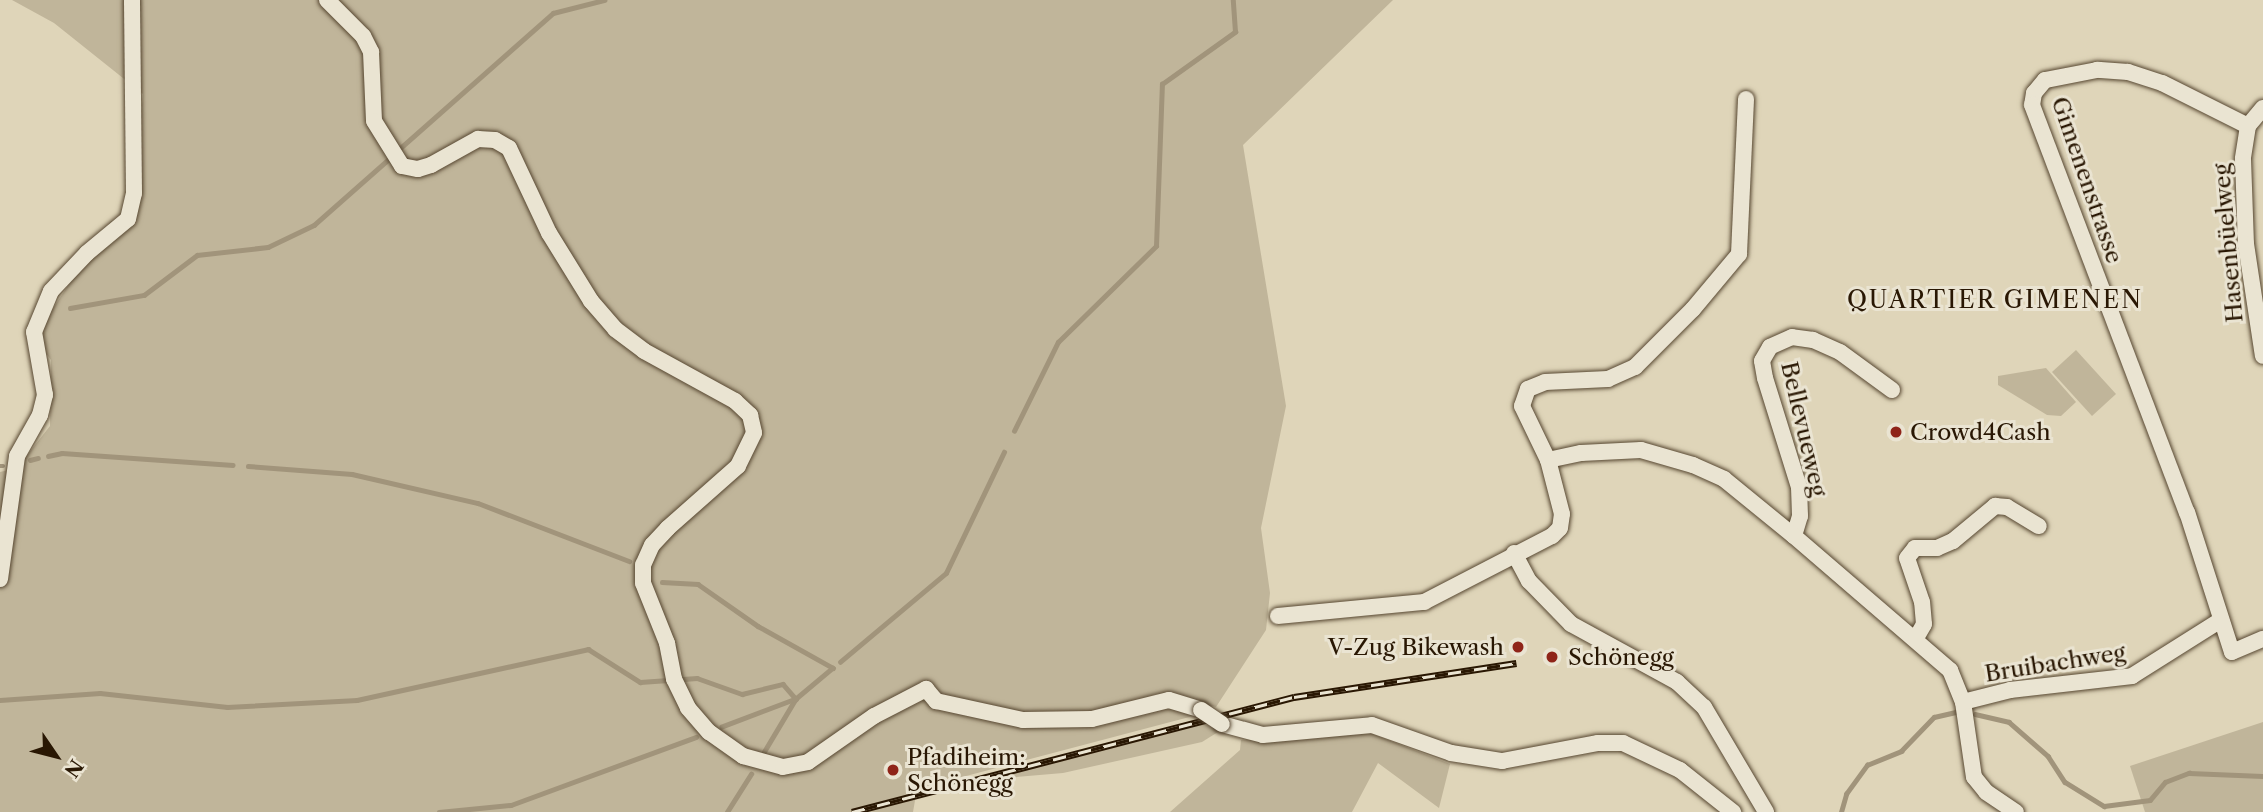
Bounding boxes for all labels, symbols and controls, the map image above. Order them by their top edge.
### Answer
street label: Gimenenstrasse [2046,93,2128,267]
street label: Hasenbüelweg [2207,162,2249,324]
district label: QUARTIER GIMENEN [1848,286,2142,314]
street label: Bellevueweg [1775,359,1833,499]
place label: Crowd4Cash [1910,418,2051,446]
marker: Crowd4Cash [1888,424,1904,440]
place label: V-Zug Bikewash [1328,633,1504,661]
street label: Bruibachweg [1983,638,2127,688]
marker: V-Zug Bikewash [1510,639,1526,655]
place label: Schönegg [1568,643,1674,671]
marker: Schönegg [1542,647,1562,667]
north arrow [21,721,91,791]
place label: Pfadiheim: Schönegg [907,743,1026,797]
text: N [59,755,88,782]
marker: Pfadiheim: Schönegg [885,762,901,778]

